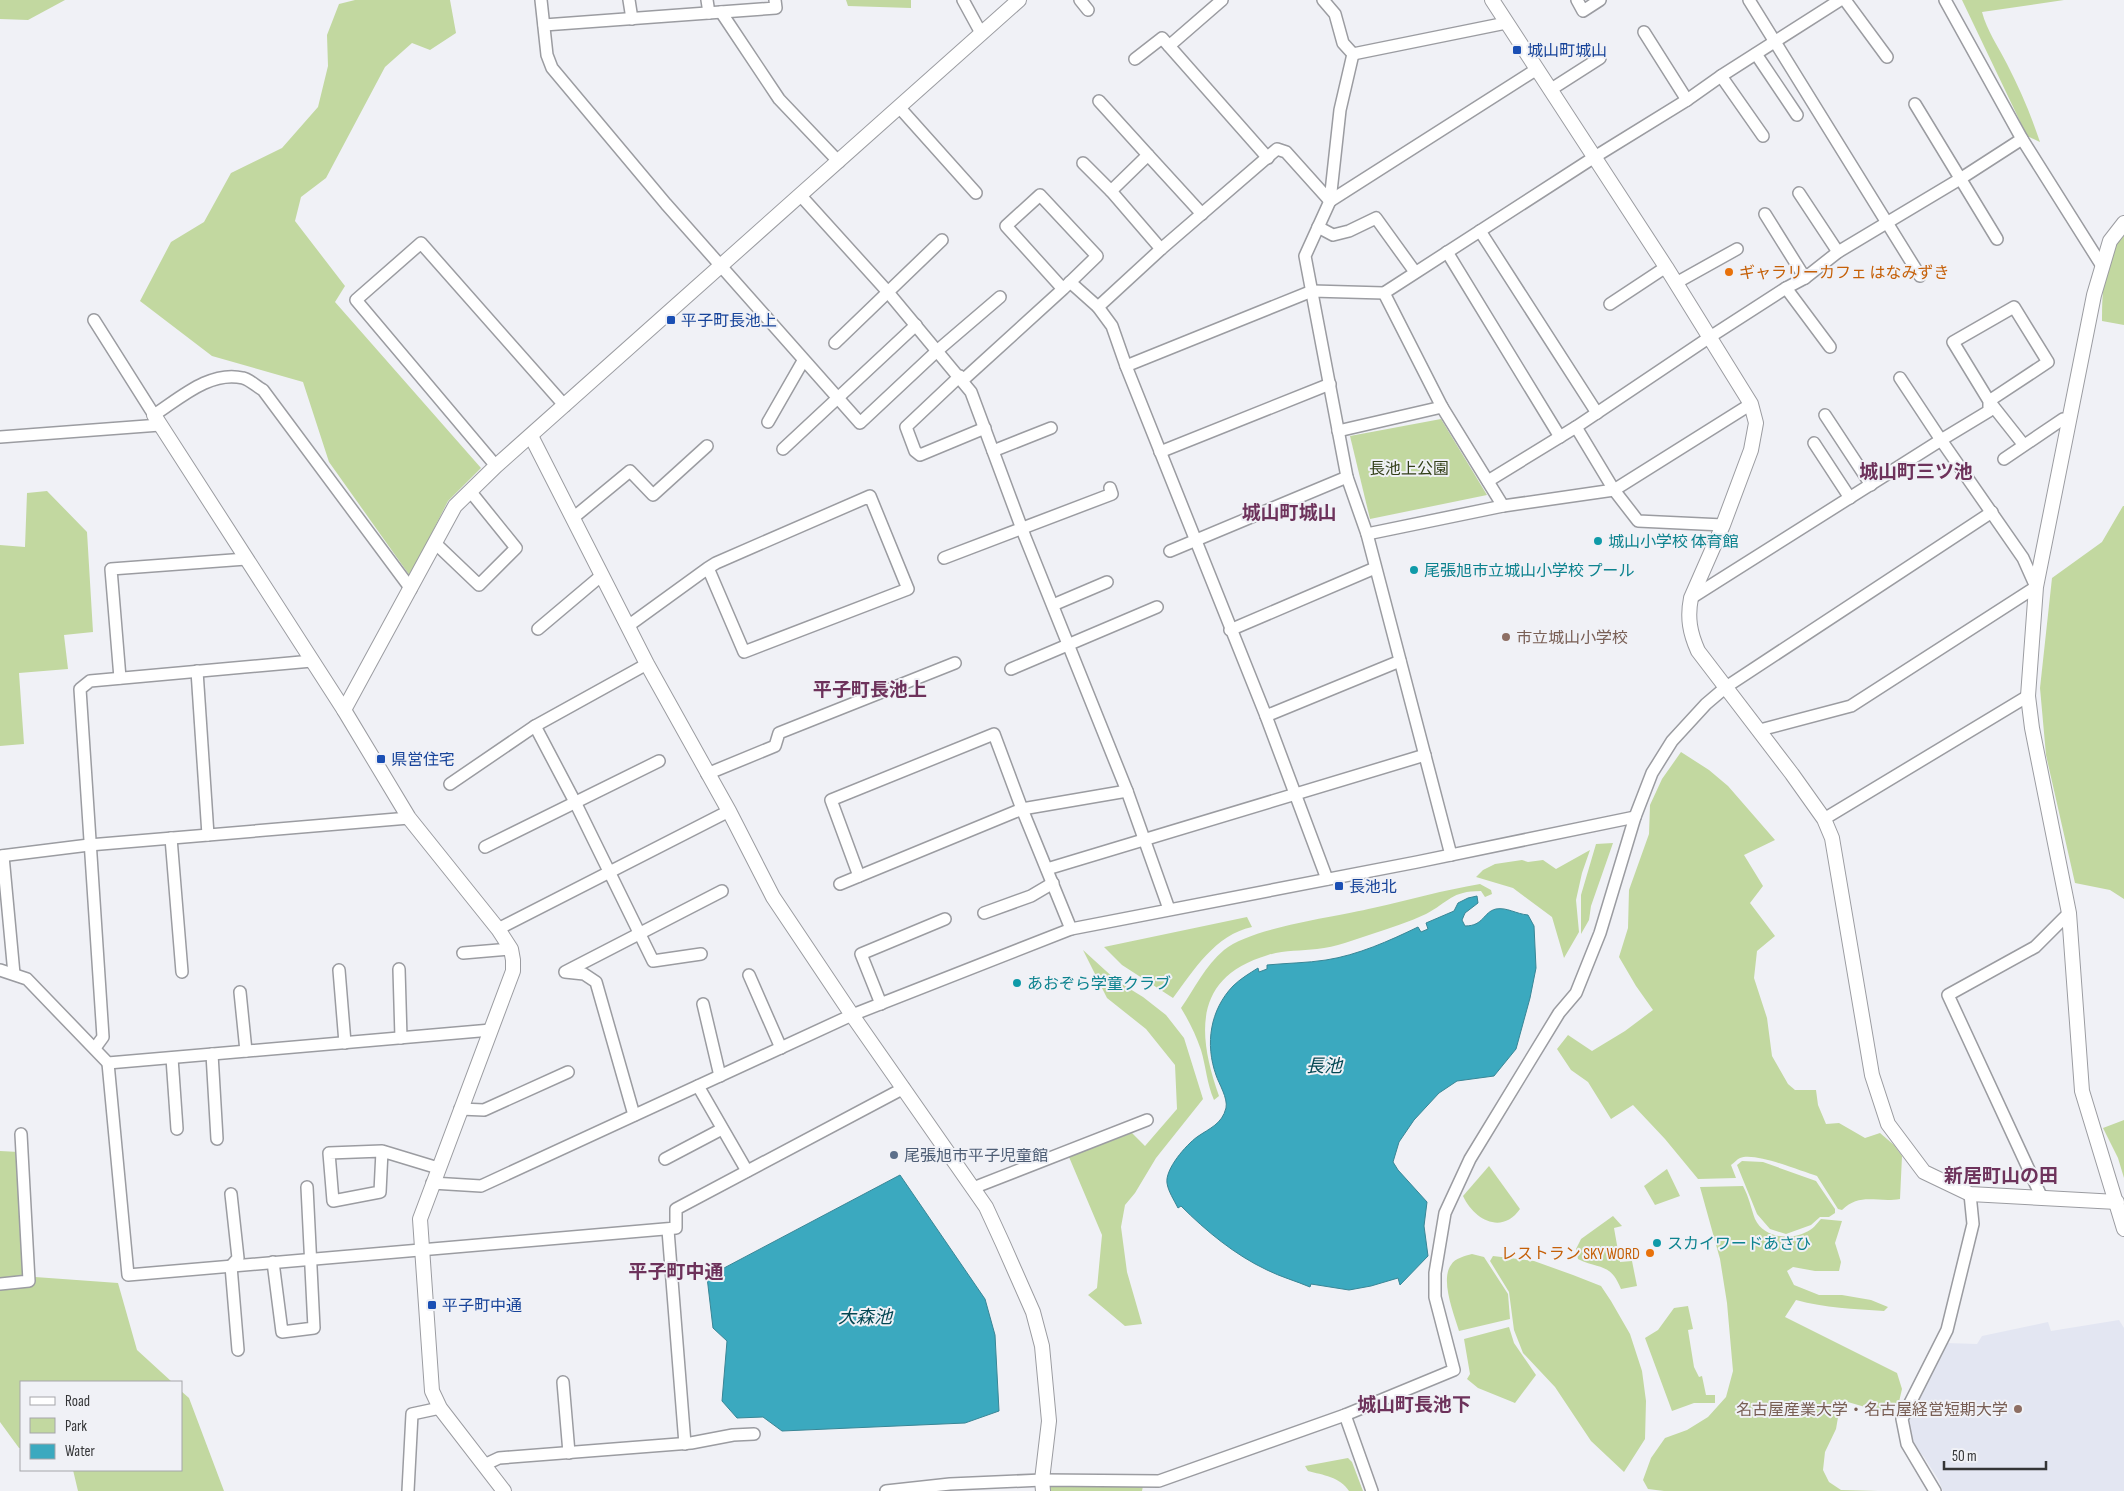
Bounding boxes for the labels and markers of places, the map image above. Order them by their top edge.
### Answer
place label: 城山町城山 [1527,42,1607,61]
marker: 城山町城山 [1511,44,1523,56]
place label: ギャラリーカフェ はなみずき [1739,264,1950,283]
marker: ギャラリーカフェ はなみずき [1723,266,1735,278]
place label: 平子町長池上 [681,312,777,331]
marker: 平子町長池上 [665,314,677,326]
place label: 城山小学校 体育館 [1608,533,1739,552]
marker: 城山小学校 体育館 [1592,535,1604,547]
place label: 尾張旭市立城山小学校 プール [1424,562,1635,581]
marker: 尾張旭市立城山小学校 プール [1408,564,1420,576]
place label: 市立城山小学校 [1516,629,1628,648]
marker: 市立城山小学校 [1500,631,1512,643]
place label: 県営住宅 [391,751,455,770]
marker: 県営住宅 [375,753,387,765]
place label: 長池北 [1349,878,1397,897]
marker: 長池北 [1333,880,1345,892]
place label: あおぞら学童クラブ [1027,975,1171,994]
marker: あおぞら学童クラブ [1011,977,1023,989]
place label: 尾張旭市平子児童館 [904,1147,1048,1166]
marker: 尾張旭市平子児童館 [888,1149,900,1161]
place label: スカイワードあさひ [1667,1235,1811,1254]
marker: スカイワードあさひ [1651,1237,1663,1249]
place label: レストラン SKY WORD [1501,1245,1640,1264]
marker: レストラン SKY WORD [1644,1247,1656,1259]
place label: 平子町中通 [442,1297,522,1316]
marker: 平子町中通 [426,1299,438,1311]
place label: 名古屋産業大学・名古屋経営短期大学 [1736,1401,2008,1420]
marker: 名古屋産業大学・名古屋経営短期大学 [2012,1403,2024,1415]

